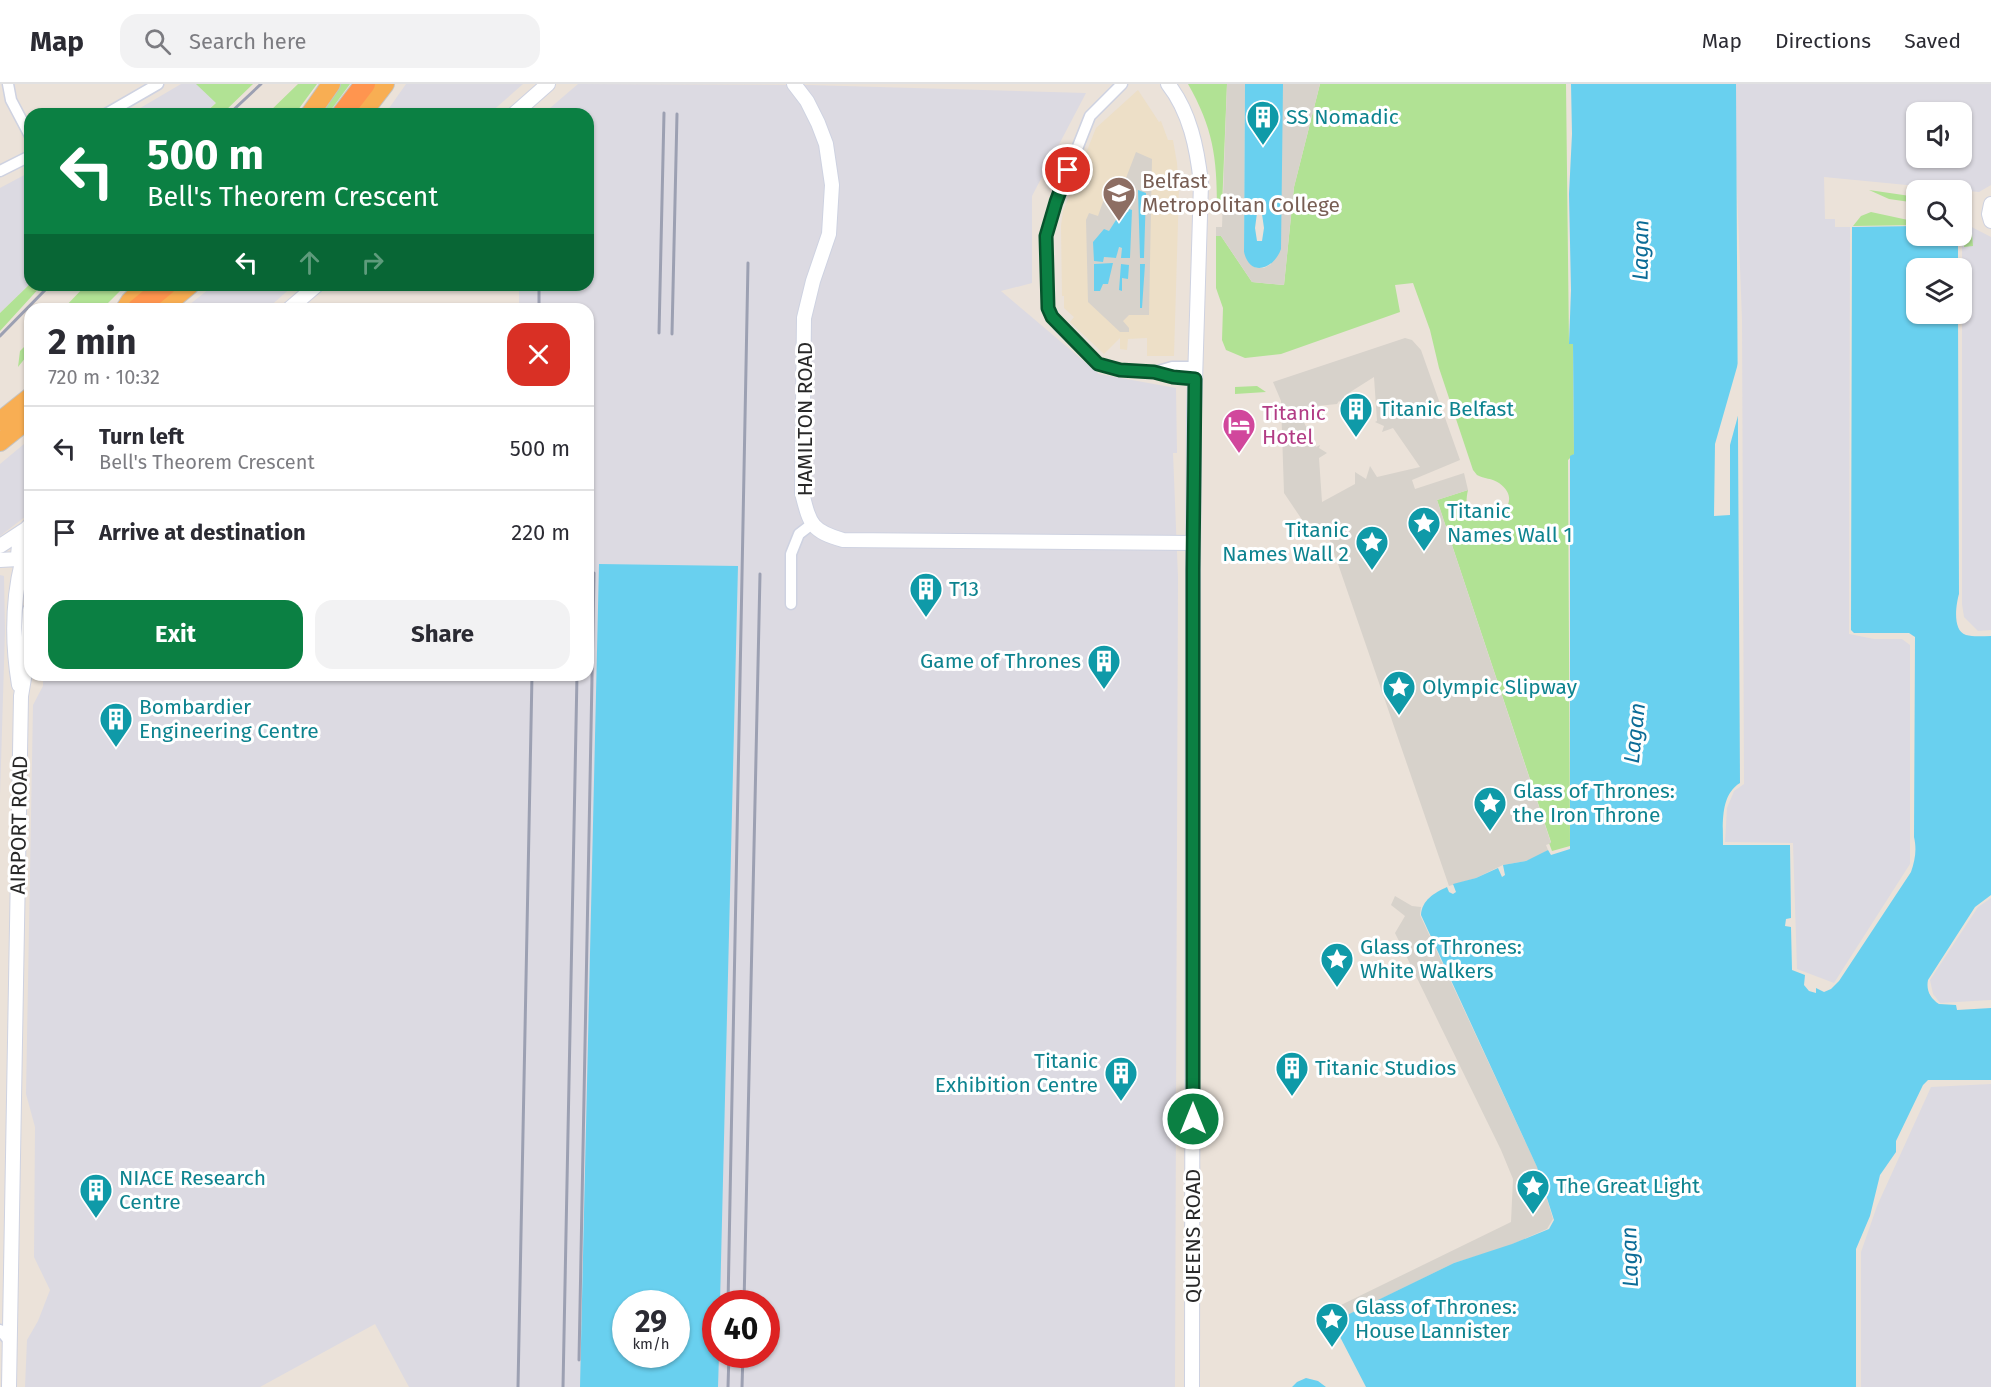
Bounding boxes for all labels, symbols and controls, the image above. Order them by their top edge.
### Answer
search box [120,14,540,68]
text: Map [30,25,84,58]
icon: search [141,25,174,58]
text: Search here [189,28,307,55]
text: Map [1702,28,1742,54]
text: Directions [1775,28,1871,54]
text: Saved [1904,28,1961,54]
building icon: SS Nomadic [1245,99,1281,146]
map controls [1906,102,1972,324]
button: sound [1906,102,1972,168]
place label: SS Nomadic [1286,104,1399,130]
text: 500 m [147,130,264,180]
icon: left [48,132,126,210]
pin [1042,144,1093,195]
icon: arrive [1051,153,1084,186]
place label: Belfast Metropolitan College [1142,168,1340,218]
school or university icon: Belfast Metropolitan College [1101,175,1137,222]
button: search [1906,180,1972,246]
text: Bell's Theorem Crescent [147,181,438,213]
water label: Lagan [1626,219,1655,281]
icon: left [230,246,263,279]
icon: ahead [293,246,326,279]
icon: right [356,246,389,279]
button: layers [1906,258,1972,324]
text: 2 min [48,320,137,364]
button: close [507,323,570,386]
street label: HAMILTON ROAD [792,342,818,496]
text: 720 m · 10:32 [48,365,160,389]
building icon: Titanic Belfast [1338,391,1374,438]
place label: Titanic Belfast [1379,396,1514,422]
place label: Titanic Hotel [1262,400,1326,450]
hotel icon: Titanic Hotel [1221,407,1257,454]
text: Turn left [99,423,184,450]
icon: left [48,432,81,465]
text: 500 m [510,435,570,462]
text: Bell's Theorem Crescent [99,450,315,474]
place label: Titanic Names Wall 1 [1447,498,1572,548]
place icon: Titanic Names Wall 1 [1406,505,1442,552]
icon: arrive [48,516,81,549]
place label: Titanic Names Wall 2 [1222,517,1349,567]
text: Arrive at destination [99,519,306,546]
text: 220 m [511,519,570,546]
place icon: Titanic Names Wall 2 [1354,524,1390,571]
building icon: T13 [908,571,944,618]
place label: T13 [949,576,979,602]
button: Exit [48,600,303,669]
button: Share [315,600,570,669]
building icon: Game of Thrones [1086,643,1122,690]
place label: Game of Thrones [920,648,1081,674]
place icon: Olympic Slipway [1381,669,1417,716]
place label: Olympic Slipway [1422,674,1578,700]
place label: Bombardier Engineering Centre [139,694,319,744]
building icon: Bombardier Engineering Centre [98,701,134,748]
water label: Lagan [1618,701,1651,765]
street label: AIRPORT ROAD [5,755,33,895]
place label: Glass of Thrones: the Iron Throne [1513,778,1675,828]
place icon: Glass of Thrones: the Iron Throne [1472,785,1508,832]
place label: Glass of Thrones: White Walkers [1360,934,1522,984]
place icon: Glass of Thrones: White Walkers [1319,941,1355,988]
place label: Titanic Exhibition Centre [935,1048,1098,1098]
building icon: Titanic Studios [1274,1050,1310,1097]
building icon: Titanic Exhibition Centre [1103,1055,1139,1102]
place label: Titanic Studios [1315,1055,1456,1081]
position arrow [1161,1087,1225,1151]
place label: NIACE Research Centre [119,1165,266,1215]
place icon: The Great Light [1515,1168,1551,1215]
street label: QUEENS ROAD [1180,1169,1206,1303]
building icon: NIACE Research Centre [78,1172,114,1219]
place label: The Great Light [1556,1173,1700,1199]
water label: Lagan [1615,1226,1644,1288]
speed limit sign: 40 [702,1290,780,1368]
place label: Glass of Thrones: House Lannister [1355,1294,1517,1344]
place icon: Glass of Thrones: House Lannister [1314,1301,1350,1348]
text: 29 [635,1304,667,1340]
text: km/h [632,1335,670,1353]

